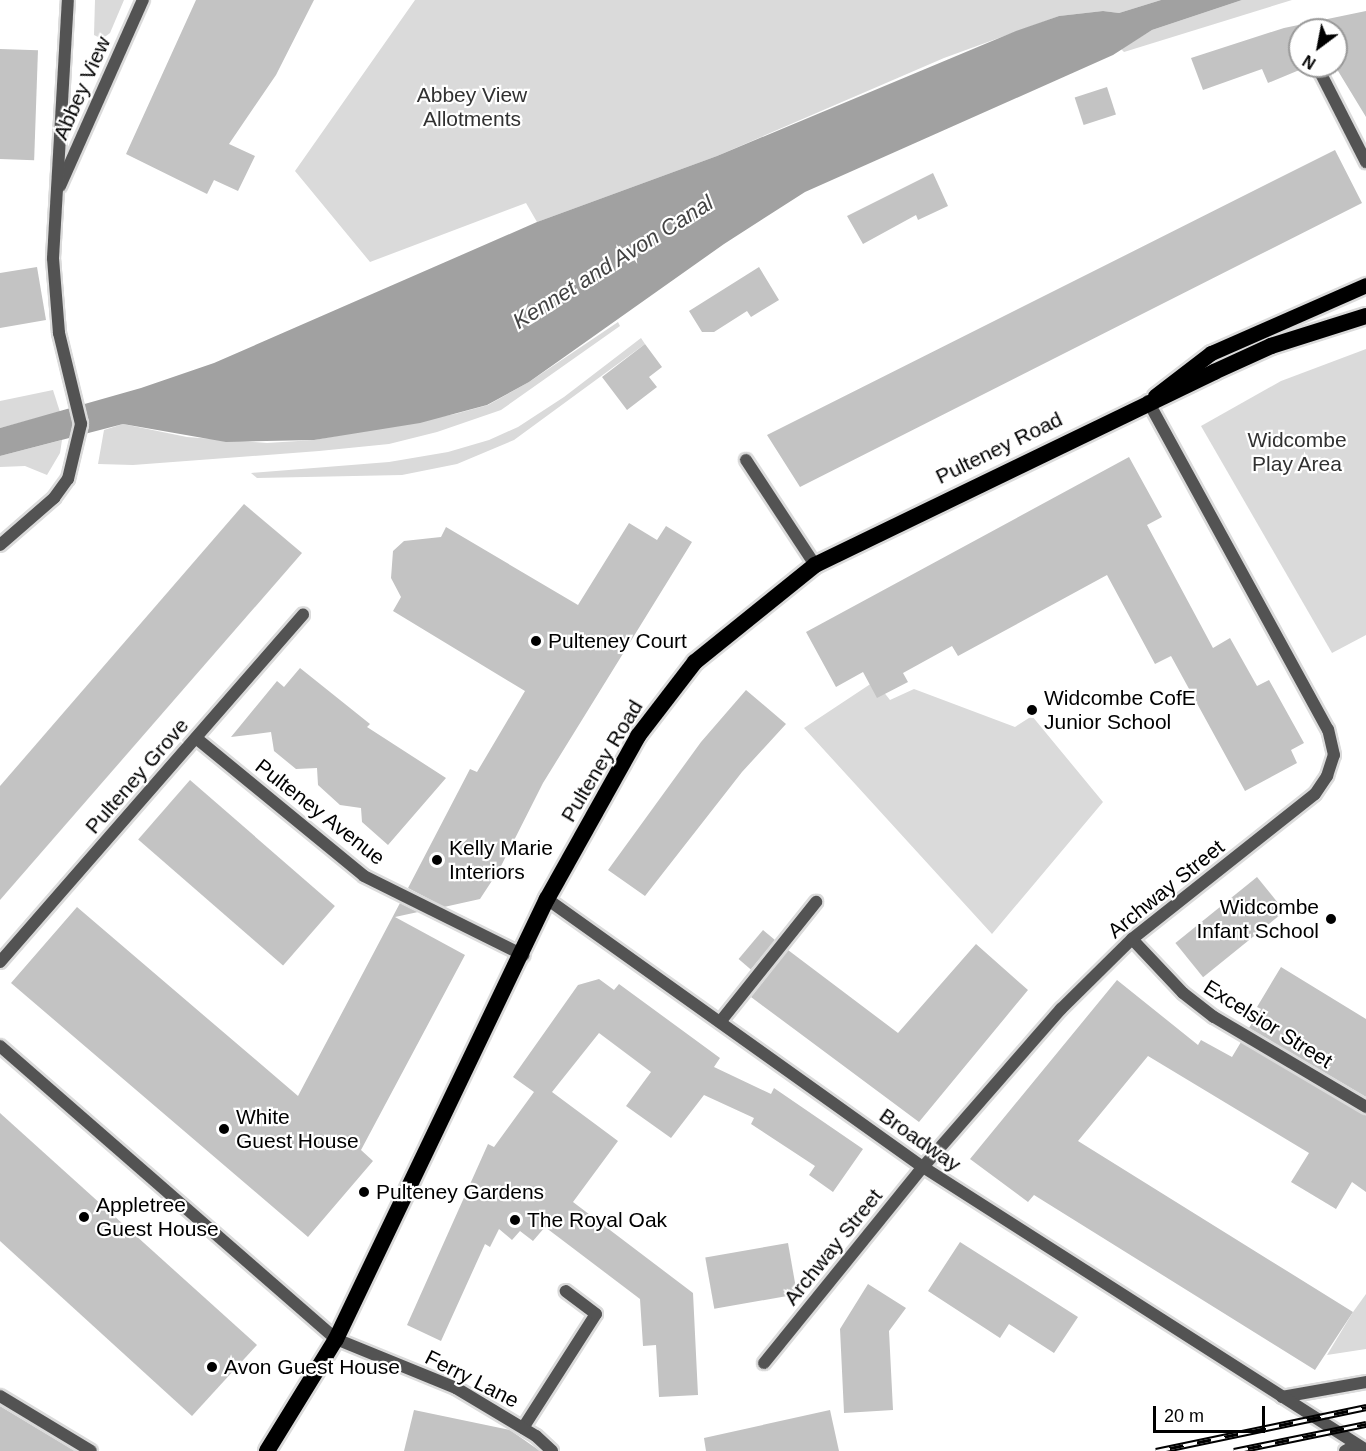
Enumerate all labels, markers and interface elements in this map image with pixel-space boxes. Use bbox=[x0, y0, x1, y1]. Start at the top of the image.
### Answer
north arrow bbox=[1288, 18, 1348, 78]
street label: Abbey View bbox=[48, 32, 116, 144]
text: N bbox=[1300, 52, 1319, 72]
park label: Abbey View Allotments bbox=[417, 82, 527, 132]
water label: Kennet and Avon Canal bbox=[508, 189, 718, 335]
street label: Pulteney Road bbox=[932, 406, 1066, 490]
park label: Widcombe Play Area bbox=[1247, 427, 1347, 477]
place label: Pulteney Court bbox=[548, 628, 687, 654]
marker: Pulteney Court bbox=[529, 634, 543, 648]
place label: Widcombe CofE Junior School bbox=[1044, 685, 1196, 735]
street label: Pulteney Road bbox=[556, 695, 648, 827]
marker: Widcombe CofE Junior School bbox=[1025, 703, 1039, 717]
street label: Pulteney Grove bbox=[80, 713, 194, 839]
street label: Pulteney Avenue bbox=[250, 753, 390, 871]
street label: Archway Street bbox=[1103, 834, 1229, 944]
place label: Kelly Marie Interiors bbox=[449, 835, 553, 885]
marker: Kelly Marie Interiors bbox=[430, 853, 444, 867]
place label: Widcombe Infant School bbox=[1196, 894, 1319, 944]
marker: Widcombe Infant School bbox=[1324, 912, 1338, 926]
street label: Excelsior Street bbox=[1199, 974, 1337, 1074]
street label: Broadway bbox=[875, 1103, 965, 1177]
place label: White Guest House bbox=[236, 1104, 359, 1154]
marker: White Guest House bbox=[217, 1122, 231, 1136]
place label: Pulteney Gardens bbox=[376, 1179, 544, 1205]
street label: Archway Street bbox=[778, 1184, 888, 1310]
marker: Pulteney Gardens bbox=[357, 1185, 371, 1199]
place label: Appletree Guest House bbox=[96, 1192, 219, 1242]
place label: The Royal Oak bbox=[527, 1207, 667, 1233]
marker: Appletree Guest House bbox=[77, 1210, 91, 1224]
marker: The Royal Oak bbox=[508, 1213, 522, 1227]
street label: Ferry Lane bbox=[421, 1345, 523, 1413]
place label: Avon Guest House bbox=[224, 1354, 400, 1380]
marker: Avon Guest House bbox=[205, 1360, 219, 1374]
scale bar bbox=[1156, 1394, 1268, 1432]
text: 20 m bbox=[1164, 1406, 1204, 1426]

